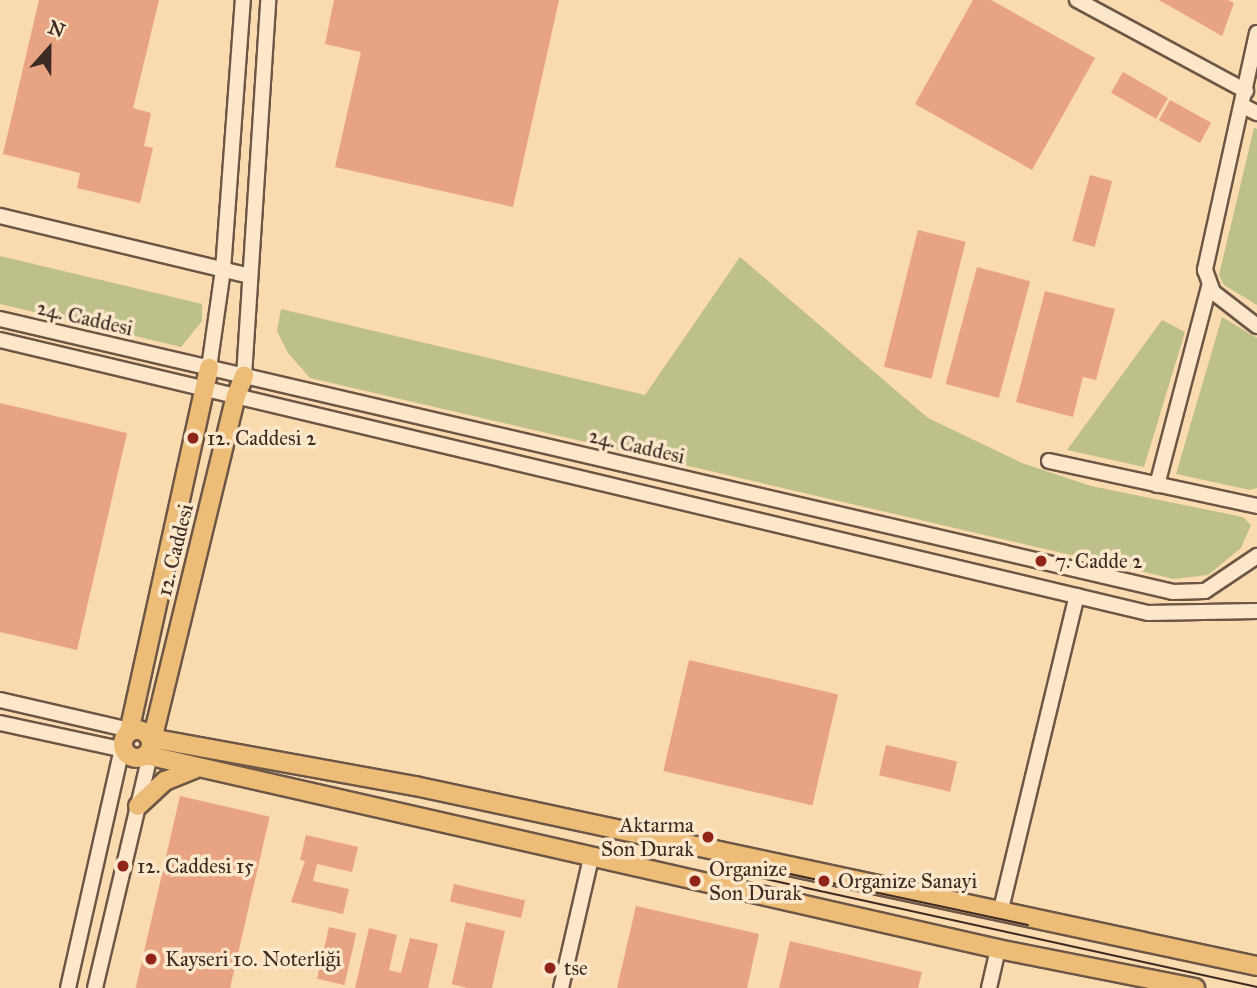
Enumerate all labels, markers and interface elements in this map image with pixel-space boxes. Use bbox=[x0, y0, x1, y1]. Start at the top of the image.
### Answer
north arrow bbox=[14, 14, 84, 84]
text: N bbox=[45, 15, 68, 43]
street label: 24. Caddesi bbox=[34, 295, 136, 341]
street label: 24. Caddesi bbox=[586, 423, 688, 469]
place label: 12. Caddesi 2 bbox=[207, 425, 316, 451]
marker: 12. Caddesi 2 bbox=[185, 430, 201, 446]
street label: 12. Caddesi bbox=[151, 501, 199, 599]
place label: 7. Cadde 2 bbox=[1055, 548, 1143, 574]
marker: 7. Cadde 2 bbox=[1033, 553, 1049, 569]
place label: Aktarma Son Durak bbox=[601, 812, 694, 862]
marker: Aktarma Son Durak bbox=[700, 829, 716, 845]
place label: 12. Caddesi 15 bbox=[137, 853, 254, 879]
place label: Organize Son Durak bbox=[709, 856, 802, 906]
marker: 12. Caddesi 15 bbox=[115, 858, 131, 874]
place label: Organize Sanayi bbox=[838, 868, 977, 894]
marker: Organize Son Durak bbox=[687, 873, 703, 889]
marker: Organize Sanayi bbox=[816, 873, 832, 889]
place label: Kayseri 10. Noterliği bbox=[165, 946, 341, 972]
marker: Kayseri 10. Noterliği bbox=[143, 951, 159, 967]
place label: tse bbox=[564, 955, 588, 981]
marker: tse bbox=[542, 960, 558, 976]

